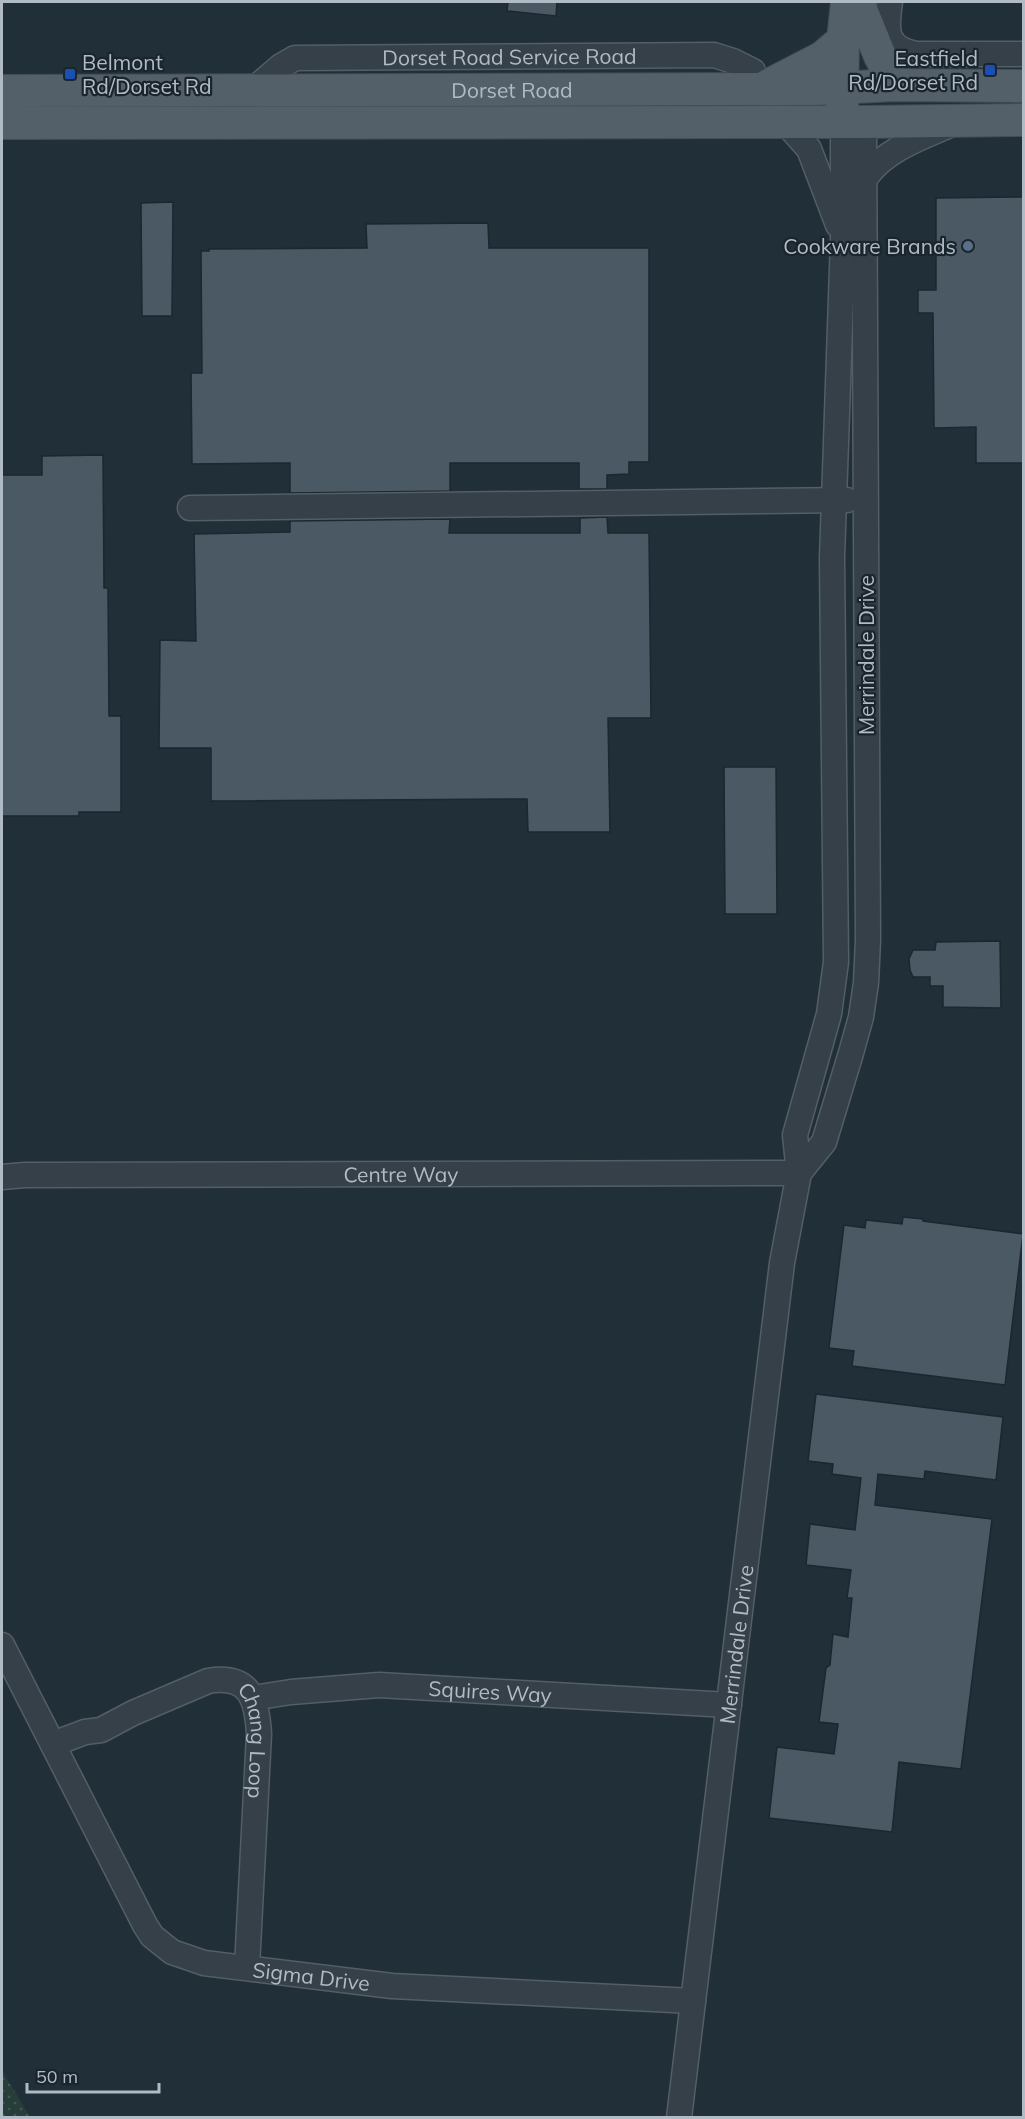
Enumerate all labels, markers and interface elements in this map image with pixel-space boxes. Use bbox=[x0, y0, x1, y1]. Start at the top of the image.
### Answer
street label: Dorset Road Service Road bbox=[382, 43, 637, 70]
place label: Eastfield Rd/Dorset Rd bbox=[848, 45, 978, 95]
place label: Belmont Rd/Dorset Rd bbox=[82, 49, 212, 99]
marker: Eastfield Rd/Dorset Rd bbox=[983, 63, 997, 77]
marker: Belmont Rd/Dorset Rd bbox=[63, 67, 77, 81]
street label: Dorset Road bbox=[451, 77, 573, 103]
place label: Cookware Brands bbox=[783, 233, 956, 259]
marker: Cookware Brands bbox=[961, 239, 975, 253]
street label: Merrindale Drive bbox=[853, 575, 879, 735]
street label: Centre Way bbox=[343, 1161, 458, 1187]
street label: Merrindale Drive bbox=[714, 1563, 759, 1725]
street label: Squires Way bbox=[428, 1675, 552, 1708]
street label: Chang Loop bbox=[233, 1676, 272, 1799]
street label: Sigma Drive bbox=[251, 1956, 371, 1996]
scale bar bbox=[27, 2056, 159, 2094]
text: 50 m bbox=[36, 2065, 78, 2088]

